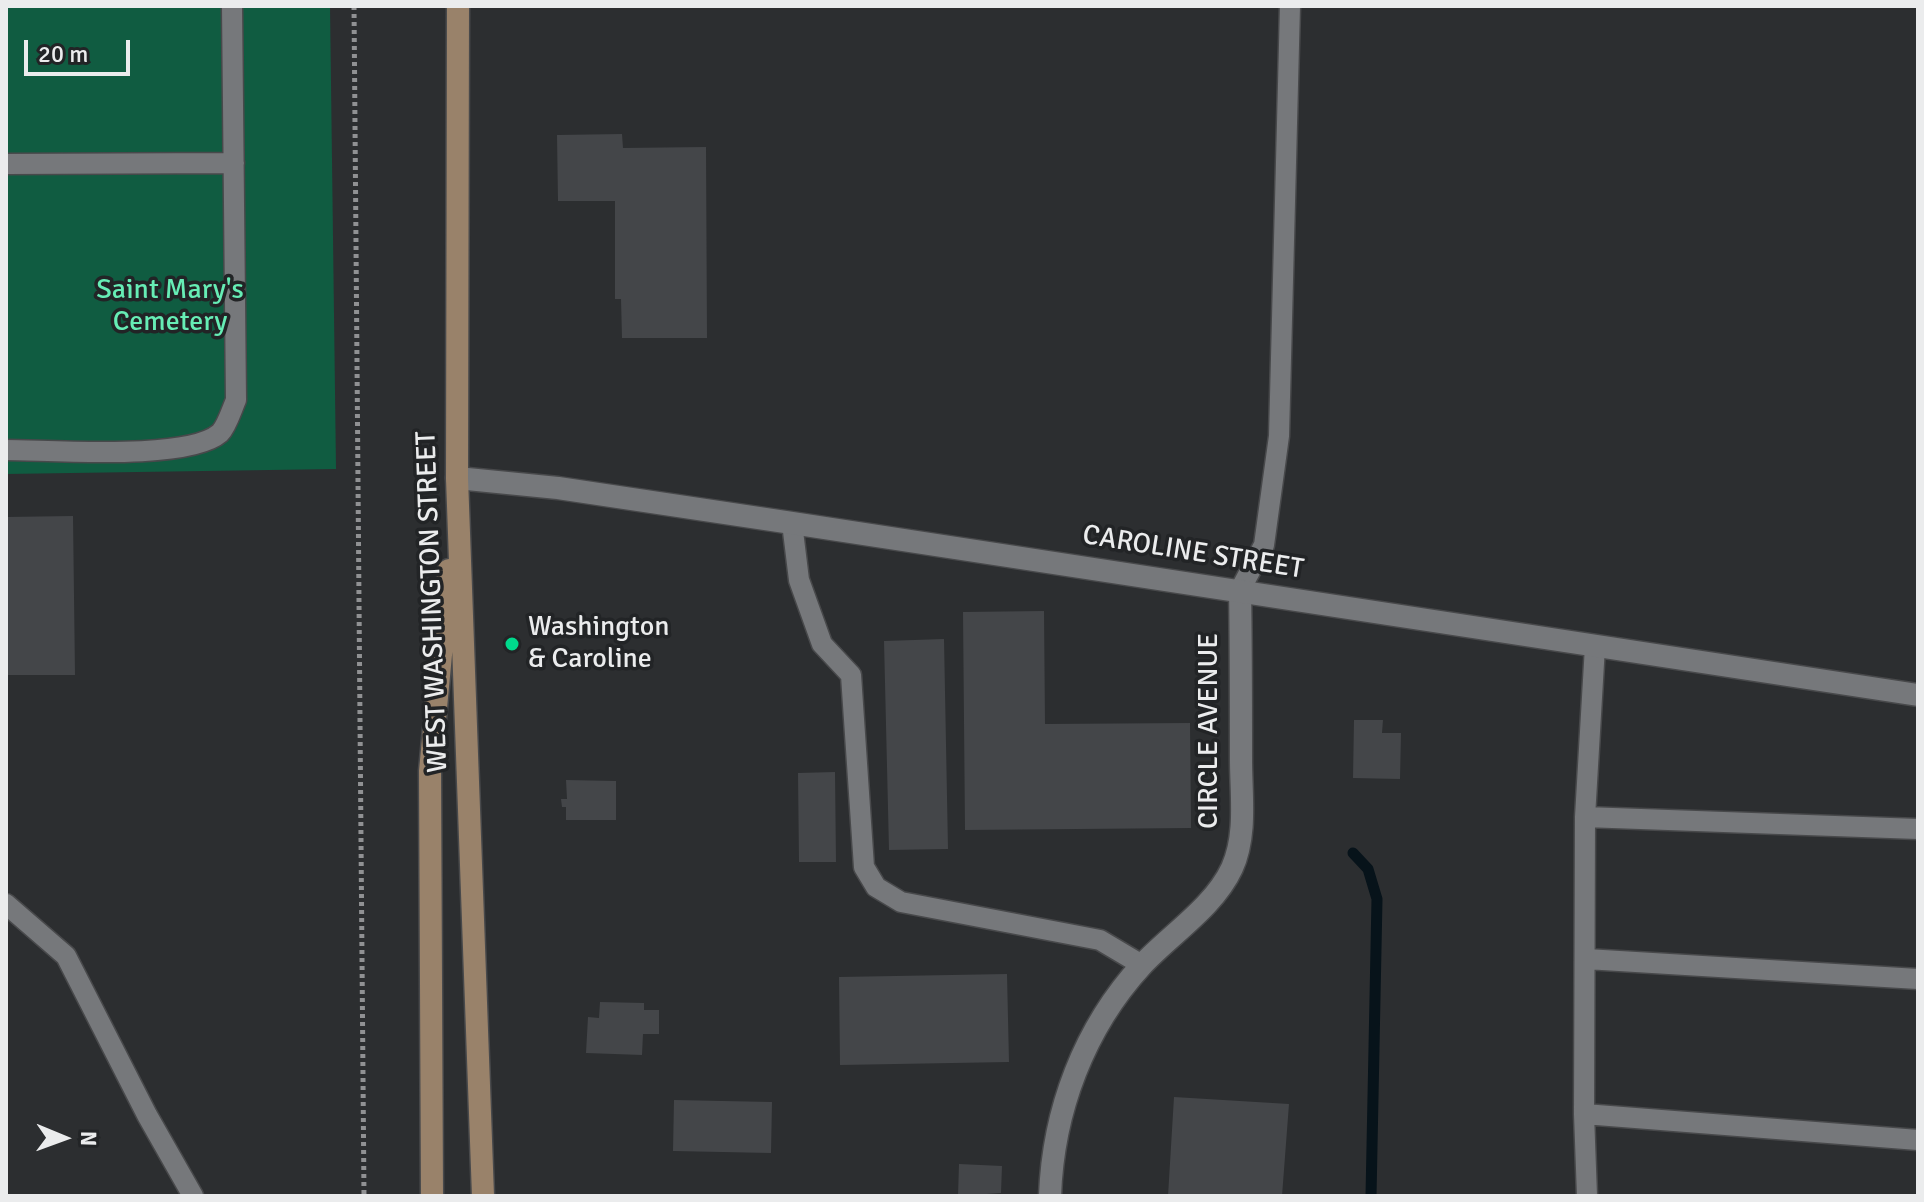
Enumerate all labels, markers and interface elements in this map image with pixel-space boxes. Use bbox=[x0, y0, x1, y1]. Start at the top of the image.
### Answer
scale bar bbox=[28, 24, 134, 74]
text: 20 m bbox=[38, 39, 88, 69]
park label: Saint Mary's Cemetery bbox=[96, 274, 244, 340]
street label: WEST WASHINGTON STREET bbox=[410, 431, 456, 773]
street label: CAROLINE STREET bbox=[1080, 519, 1306, 587]
place label: Washington & Caroline bbox=[528, 611, 669, 677]
street label: CIRCLE AVENUE bbox=[1193, 633, 1227, 829]
marker: Washington & Caroline bbox=[503, 635, 521, 653]
north arrow bbox=[24, 1098, 104, 1178]
text: N bbox=[75, 1131, 102, 1146]

